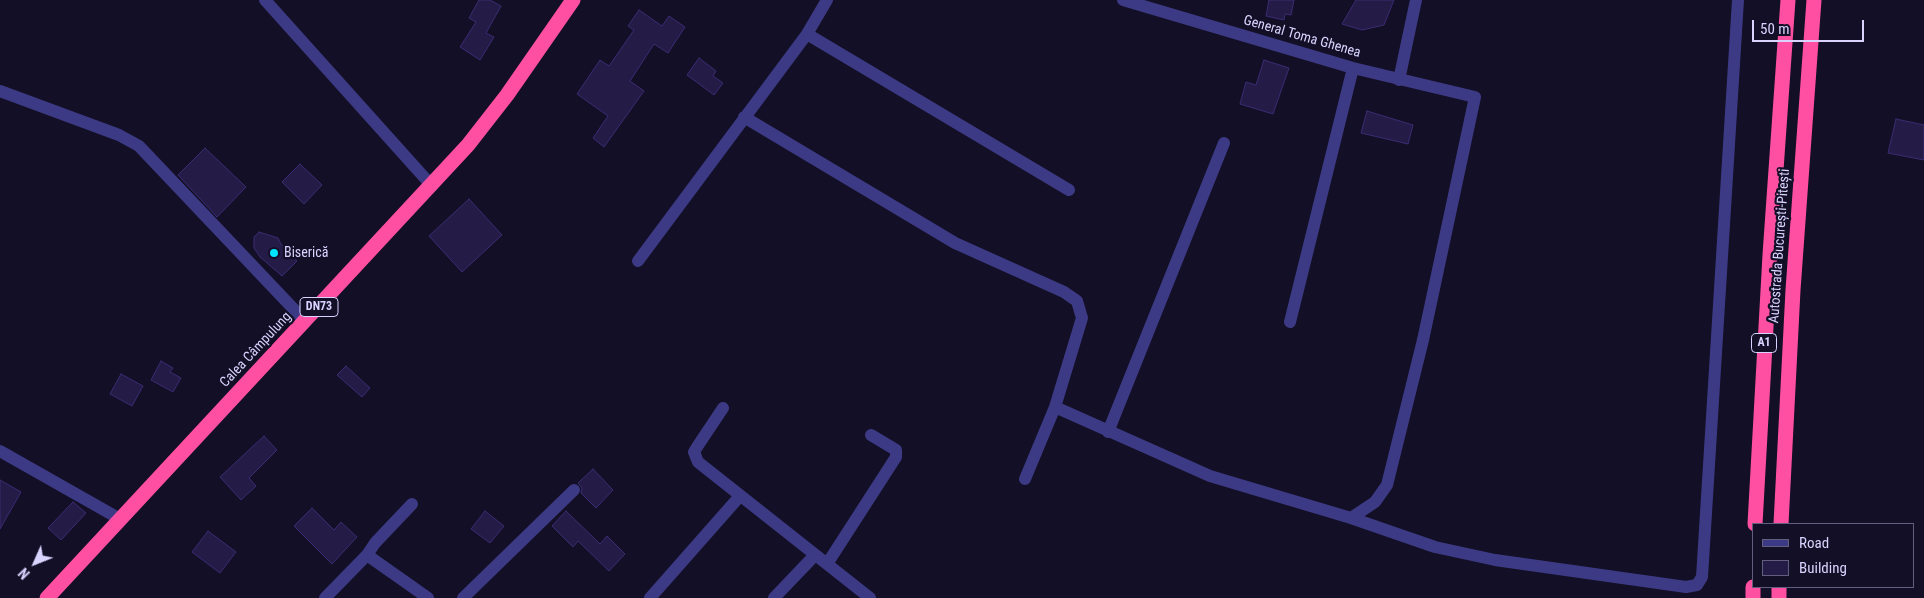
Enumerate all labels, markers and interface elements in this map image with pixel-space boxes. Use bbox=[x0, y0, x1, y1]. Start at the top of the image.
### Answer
scale bar bbox=[1754, 10, 1866, 42]
street label: General Toma Ghenea bbox=[1242, 12, 1362, 62]
text: 50 m bbox=[1760, 20, 1790, 38]
street label: Autostrada București-Pitești bbox=[1766, 168, 1794, 324]
place label: Biserică bbox=[284, 245, 328, 261]
marker: Biserică bbox=[268, 247, 280, 259]
road number: DN73 bbox=[300, 298, 338, 316]
street label: Calea Câmpulung bbox=[217, 309, 295, 391]
road number: A1 bbox=[1752, 333, 1776, 352]
legend bbox=[1752, 523, 1914, 588]
text: Road bbox=[1799, 534, 1829, 552]
north arrow bbox=[10, 538, 60, 588]
text: Building bbox=[1799, 559, 1847, 577]
text: N bbox=[15, 565, 33, 582]

